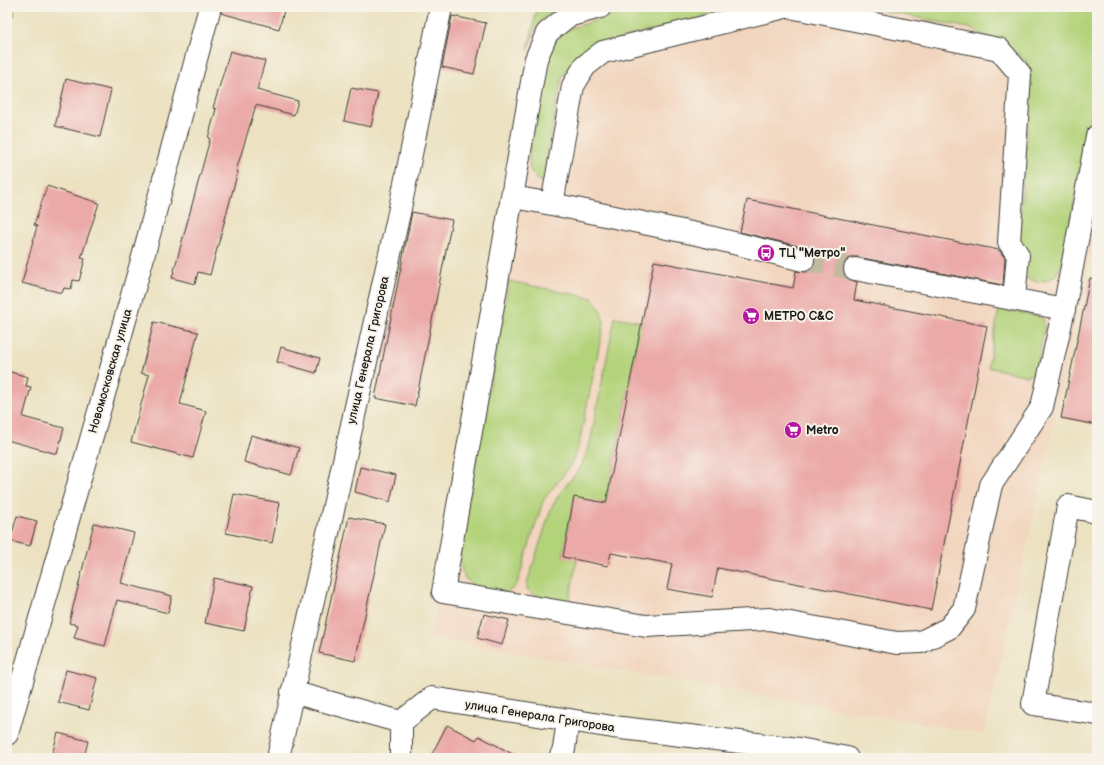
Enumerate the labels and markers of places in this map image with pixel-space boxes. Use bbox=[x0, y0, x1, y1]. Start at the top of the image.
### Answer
bus stop icon: ТЦ "Метро" bbox=[756, 243, 776, 263]
place label: ТЦ "Метро" bbox=[779, 246, 845, 261]
supermarket icon: МЕТРО С&С bbox=[741, 306, 761, 326]
place label: МЕТРО С&С bbox=[764, 309, 834, 324]
supermarket icon: Metro bbox=[783, 420, 803, 440]
place label: Metro bbox=[806, 423, 839, 438]

